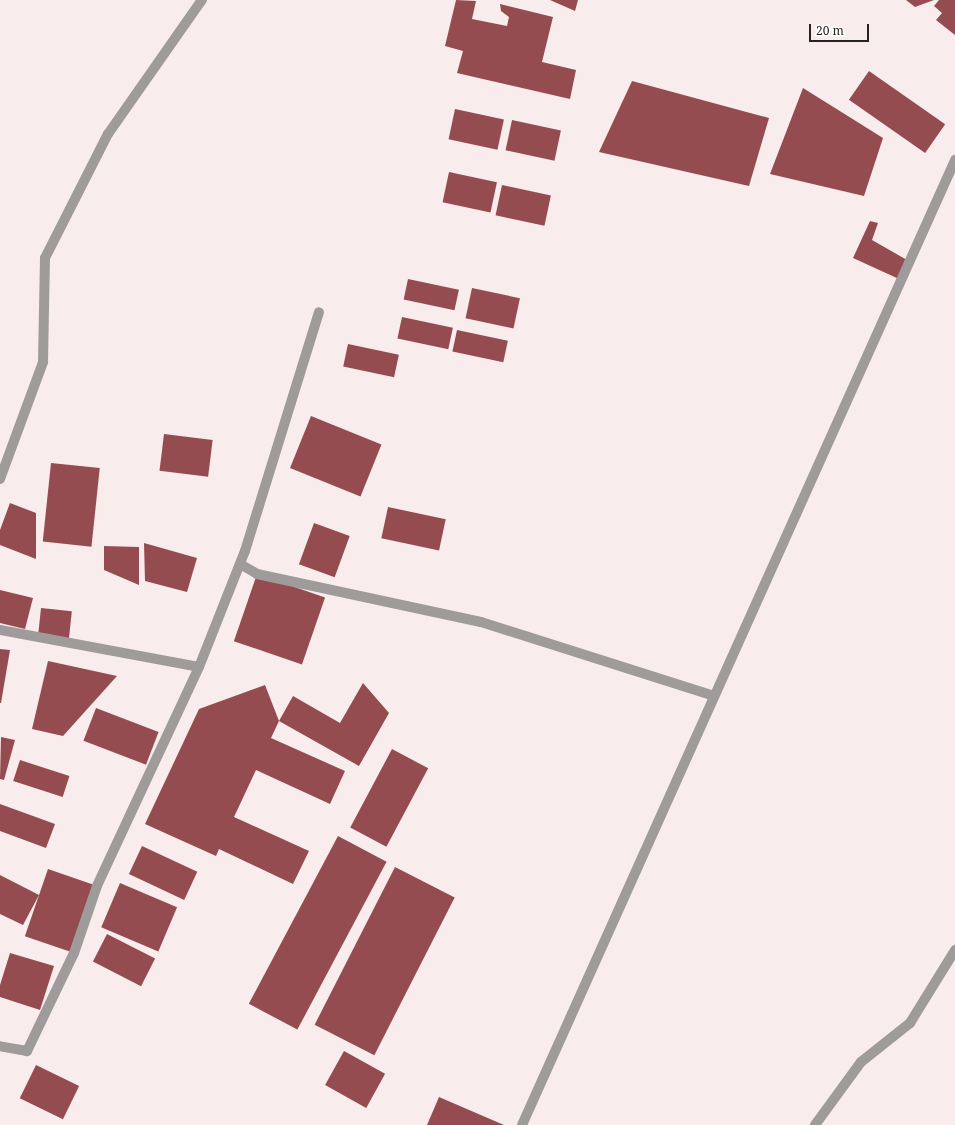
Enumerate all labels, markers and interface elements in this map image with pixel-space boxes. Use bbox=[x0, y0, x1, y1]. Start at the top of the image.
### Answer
scale bar bbox=[811, 16, 871, 42]
text: 20 m bbox=[816, 22, 844, 39]

